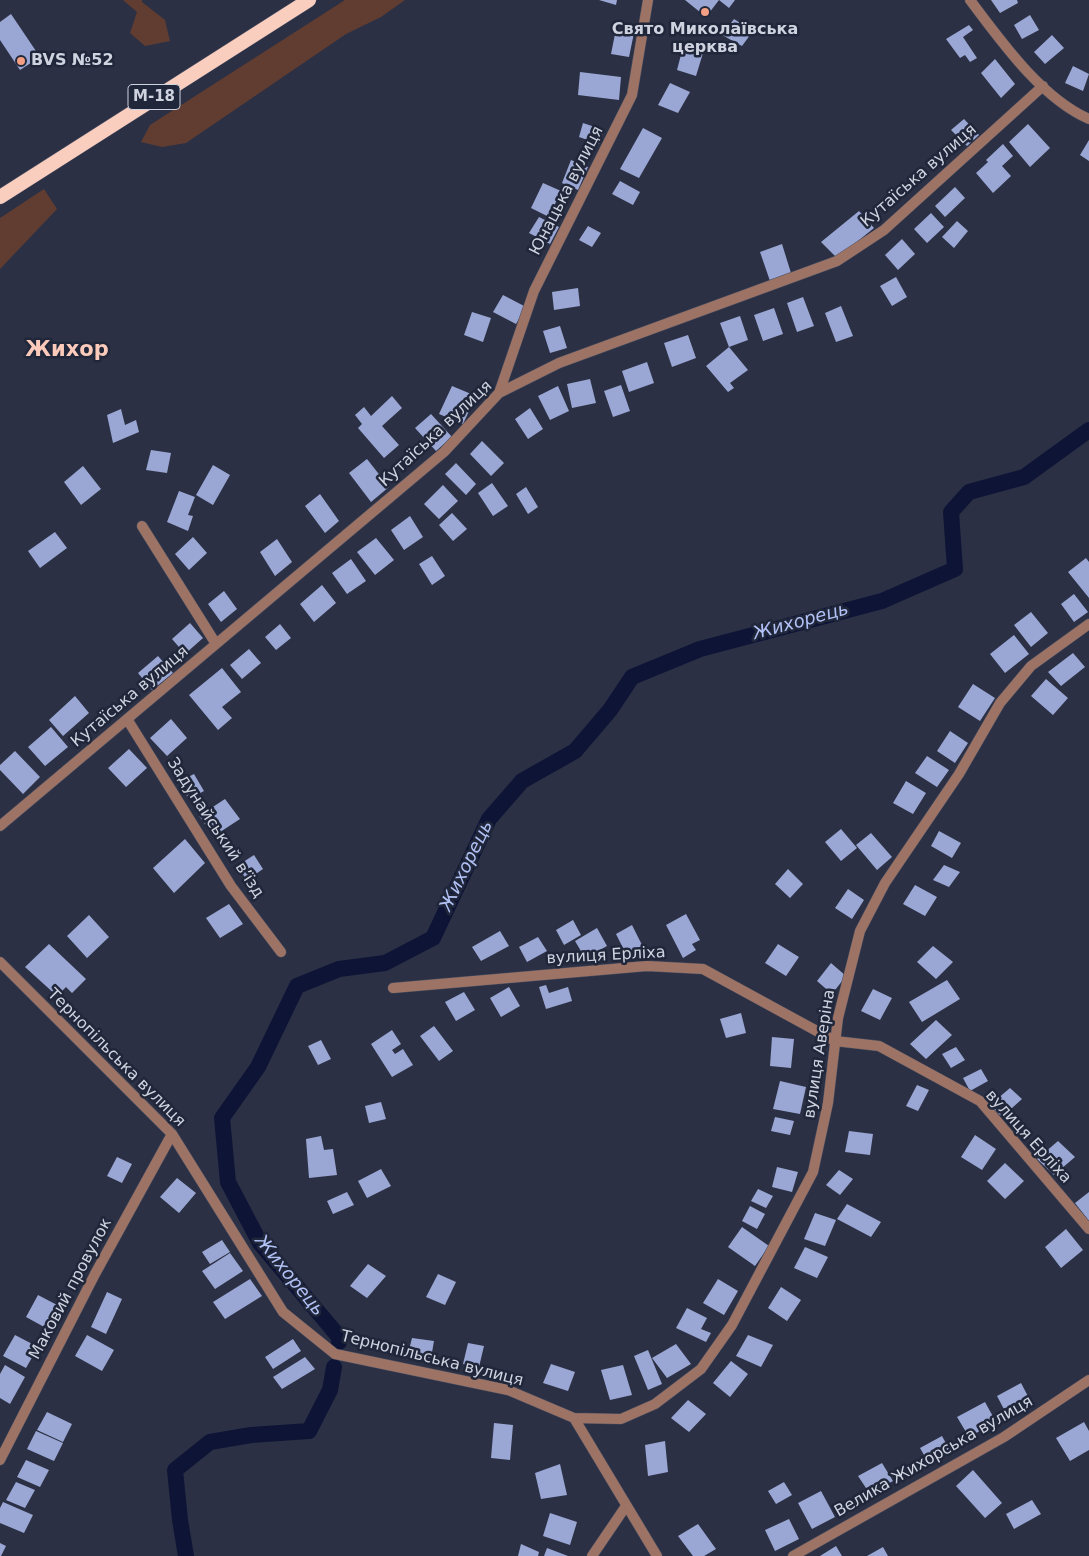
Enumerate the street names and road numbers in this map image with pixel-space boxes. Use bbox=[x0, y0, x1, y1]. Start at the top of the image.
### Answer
road number: М-18 bbox=[128, 84, 180, 110]
street label: Кутаїська вулиця bbox=[857, 120, 981, 232]
street label: Юнацька вулиця bbox=[526, 123, 608, 259]
street label: Кутаїська вулиця bbox=[376, 377, 496, 491]
street label: Кутаїська вулиця bbox=[67, 642, 193, 752]
street label: Задунайський в’їзд bbox=[162, 754, 268, 902]
street label: вулиця Ерліха bbox=[546, 943, 666, 969]
street label: Тернопільська вулиця bbox=[43, 985, 189, 1131]
street label: вулиця Аверіна bbox=[800, 988, 840, 1120]
street label: вулиця Ерліха bbox=[981, 1086, 1075, 1188]
street label: Маковий провулок bbox=[26, 1215, 116, 1363]
street label: Тернопільська вулиця bbox=[339, 1327, 525, 1391]
street label: Велика Жихорська вулиця bbox=[831, 1392, 1037, 1522]

